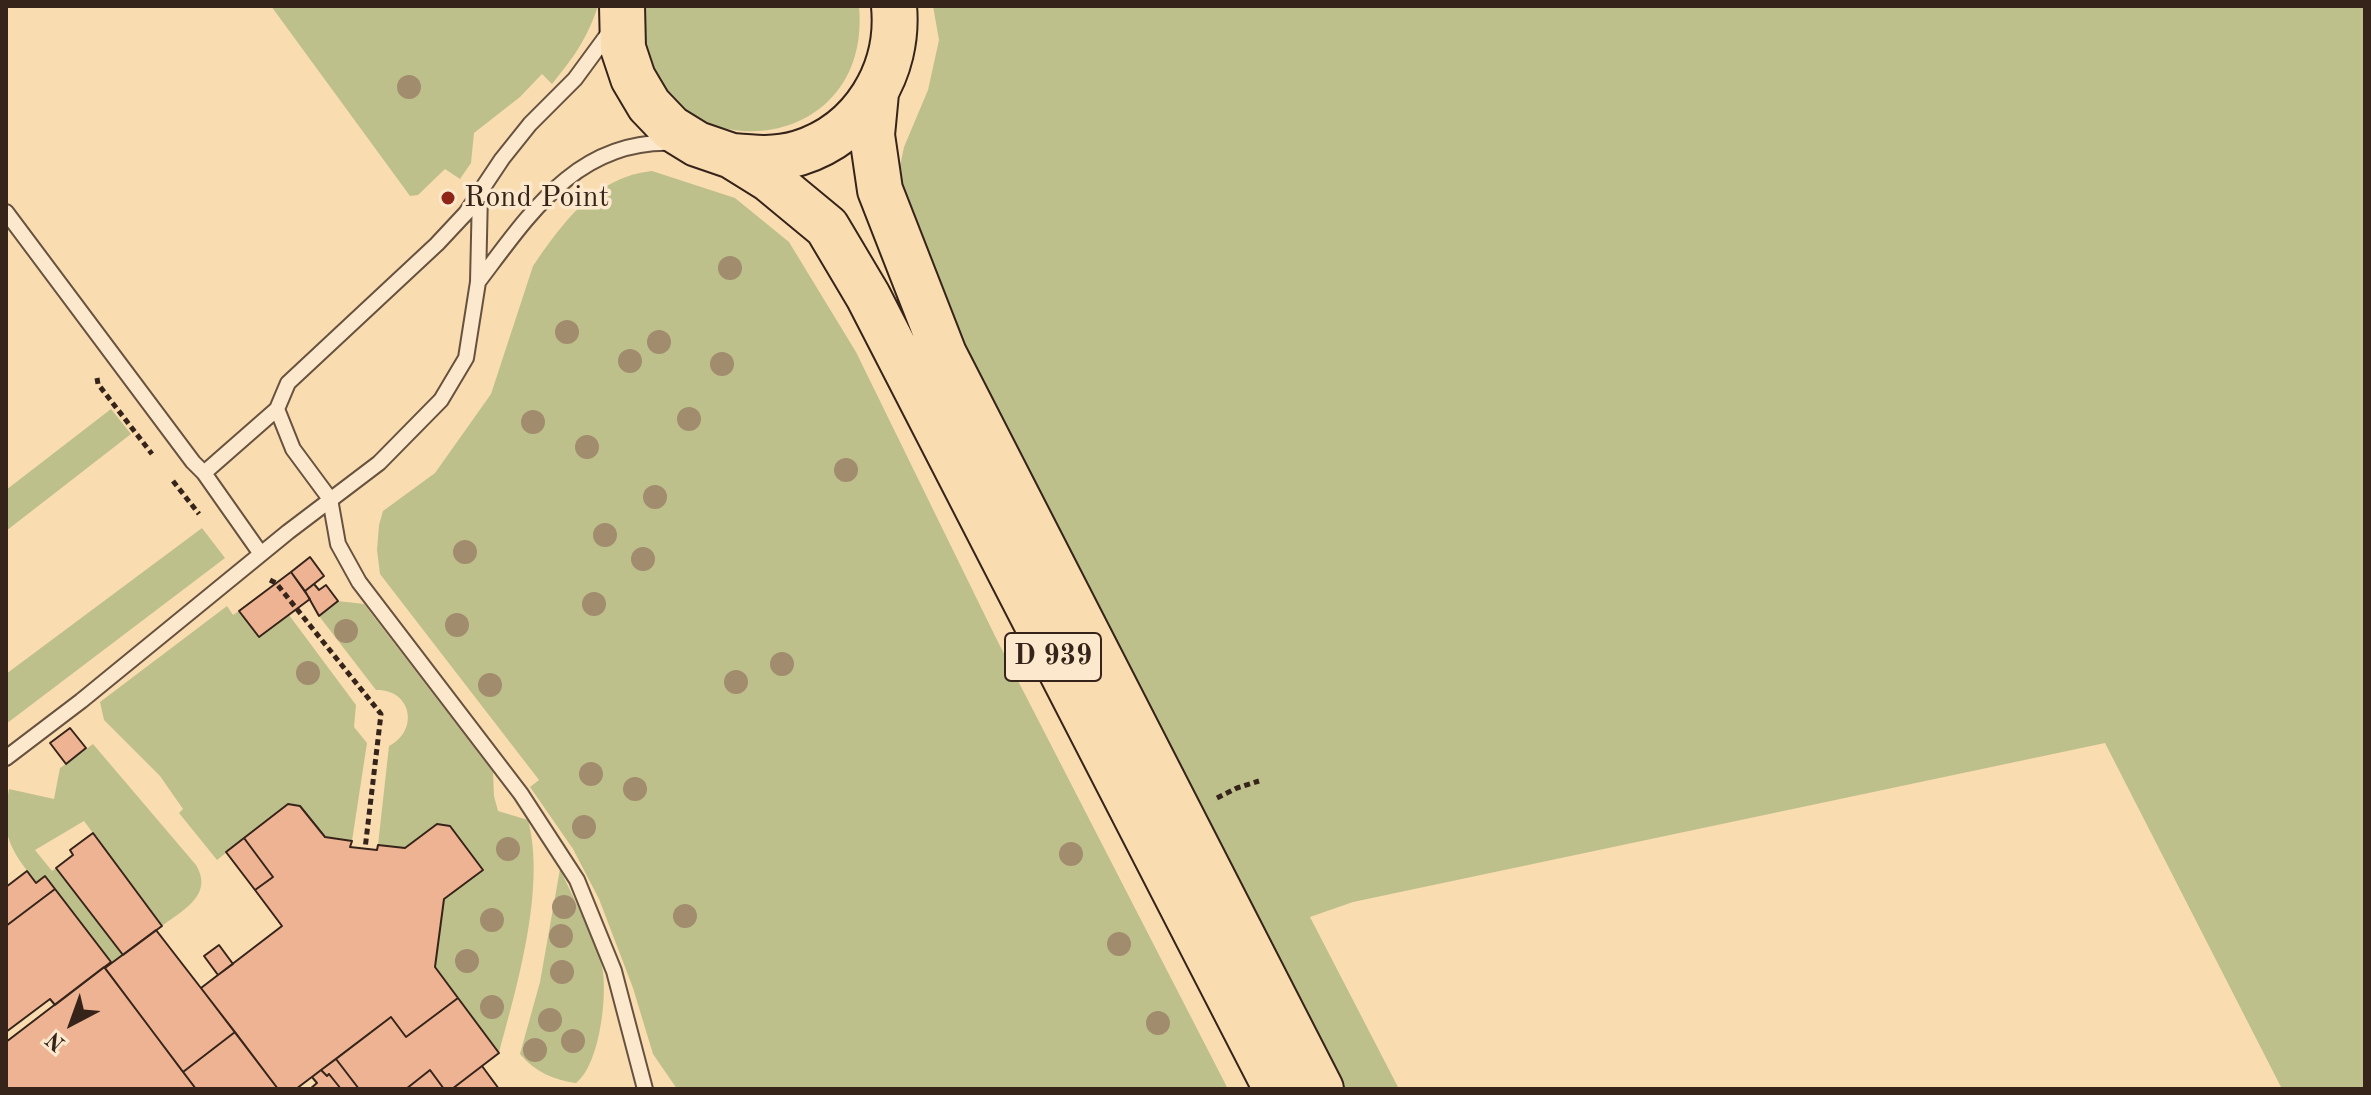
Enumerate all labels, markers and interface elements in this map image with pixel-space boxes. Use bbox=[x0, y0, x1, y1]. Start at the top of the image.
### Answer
place label: Rond Point bbox=[464, 180, 609, 216]
marker: Rond Point bbox=[439, 189, 457, 207]
road number: D 939 bbox=[1005, 633, 1101, 681]
north arrow bbox=[32, 983, 112, 1063]
text: N bbox=[43, 1027, 70, 1055]

